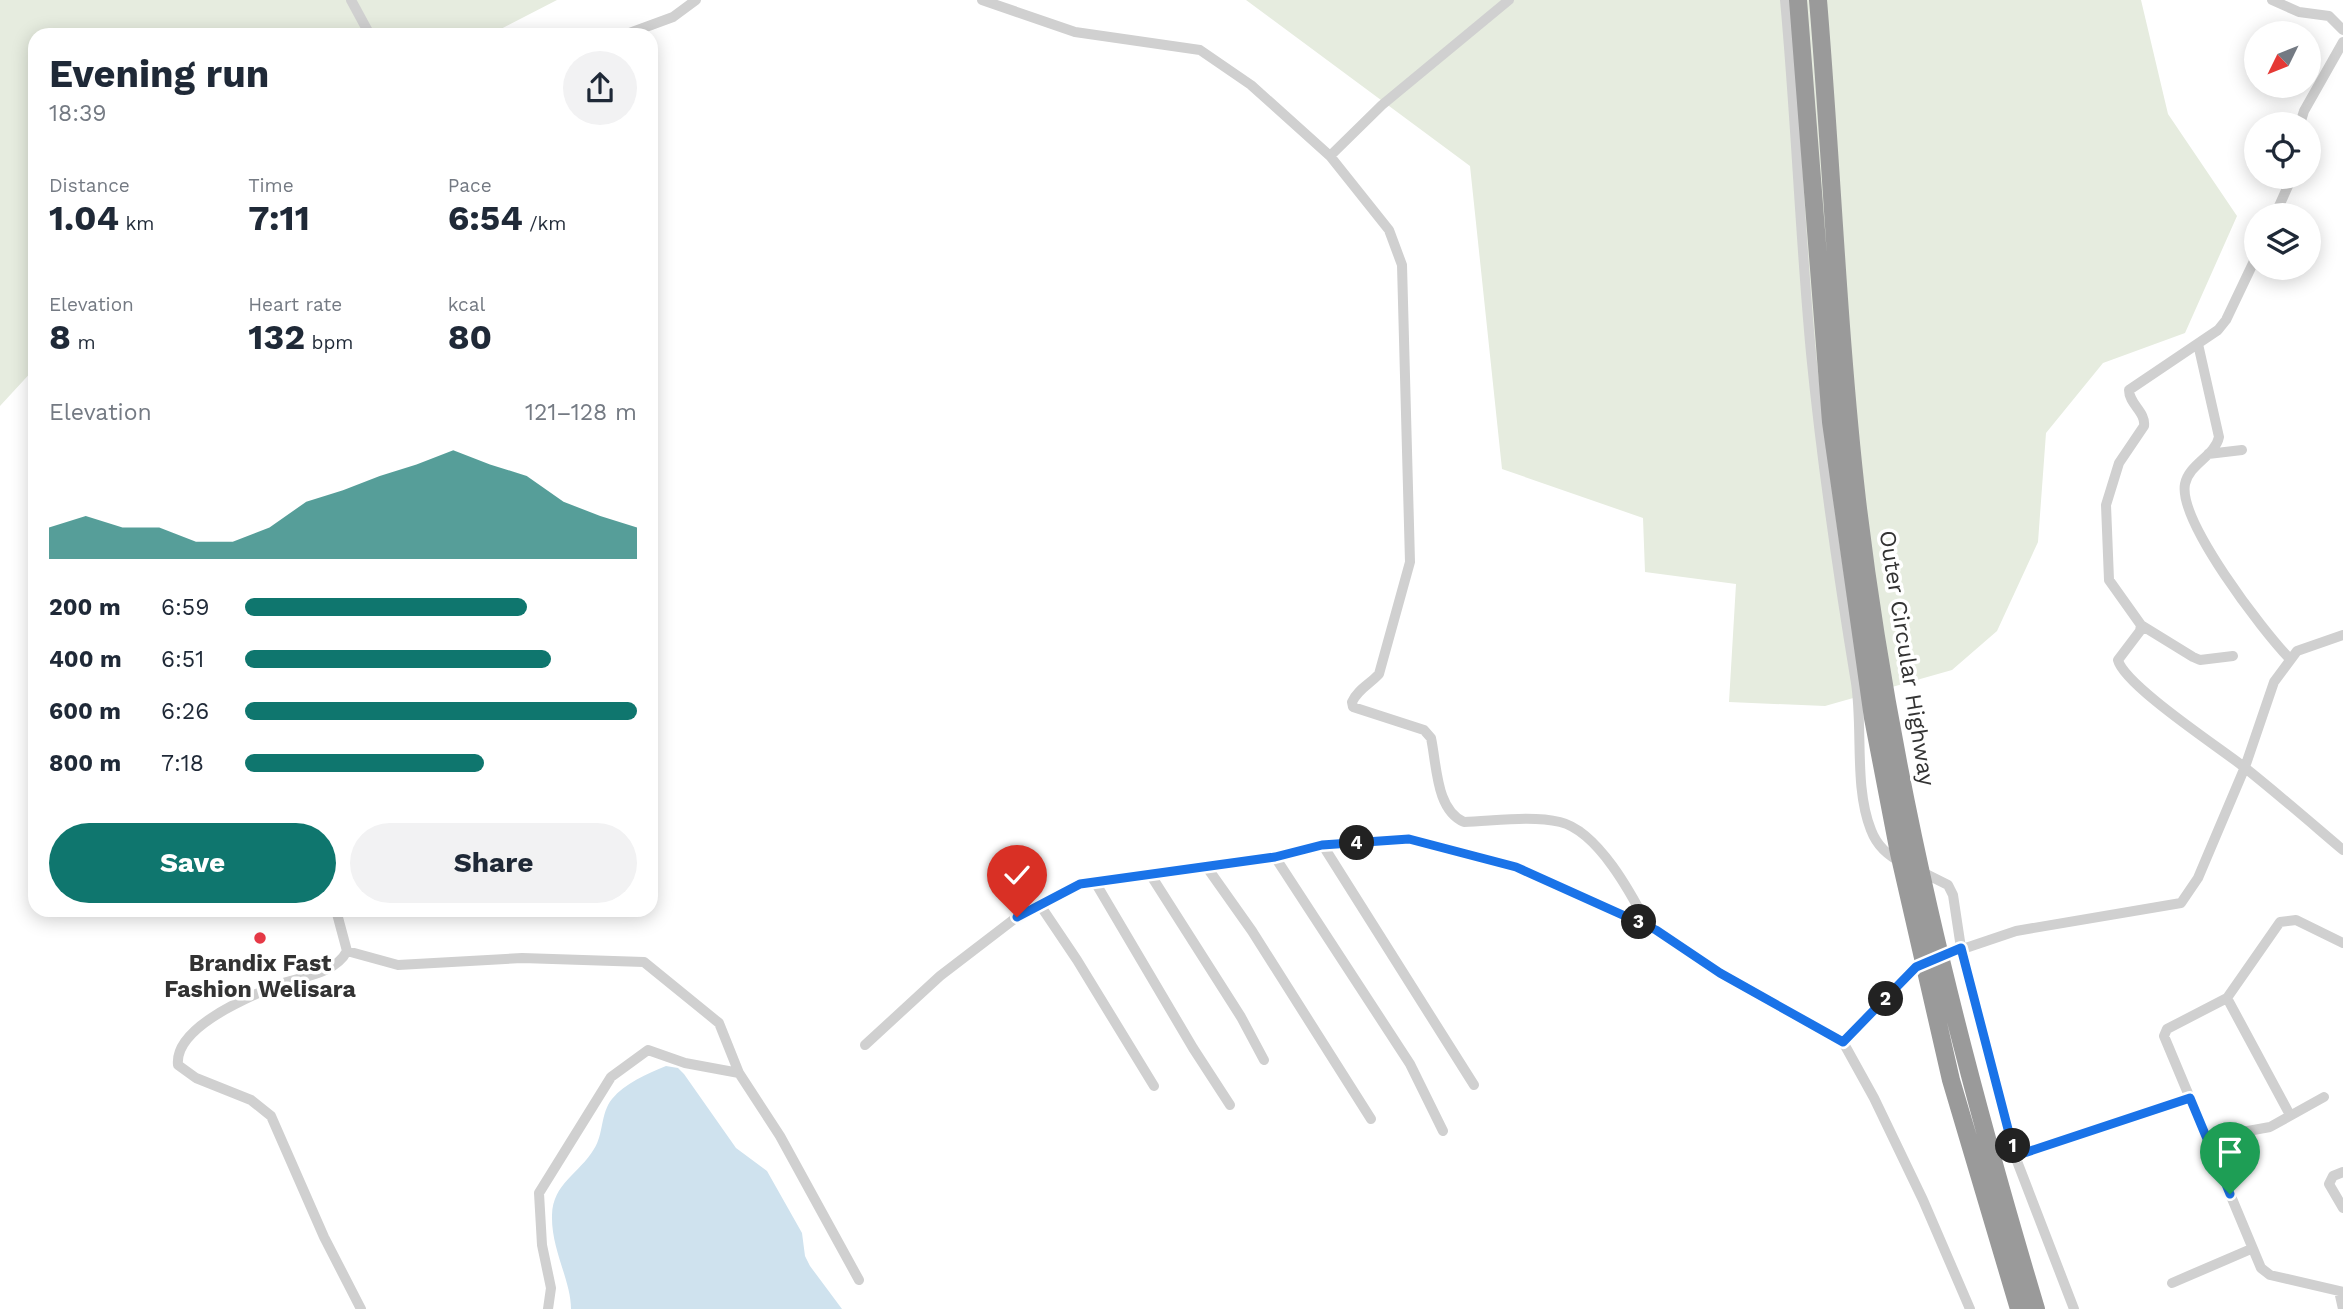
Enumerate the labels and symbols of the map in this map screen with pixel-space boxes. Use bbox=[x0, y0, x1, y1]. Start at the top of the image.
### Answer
north arrow bbox=[2244, 21, 2320, 98]
street label: Outer Circular Highway bbox=[1873, 528, 1941, 788]
pin: 4 bbox=[1340, 826, 1374, 860]
pin bbox=[987, 845, 1047, 917]
pin: 3 bbox=[1622, 904, 1656, 940]
marker: Brandix Fast Fashion Welisara bbox=[252, 930, 268, 946]
place label: Brandix Fast Fashion Welisara bbox=[164, 950, 357, 1003]
pin: 2 bbox=[1868, 982, 1904, 1016]
pin bbox=[2200, 1122, 2260, 1194]
pin: 1 bbox=[1996, 1128, 2030, 1164]

